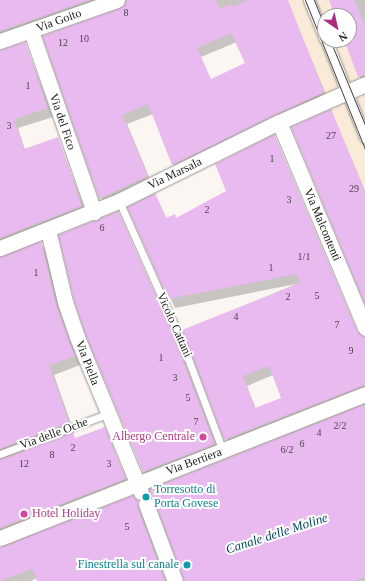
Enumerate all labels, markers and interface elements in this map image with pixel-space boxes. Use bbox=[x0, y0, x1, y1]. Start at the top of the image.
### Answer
street label: Via Goito bbox=[34, 6, 84, 36]
house number: 8 bbox=[124, 7, 128, 19]
north arrow bbox=[317, 8, 357, 48]
text: N bbox=[337, 30, 350, 44]
house number: 10 bbox=[79, 33, 89, 45]
house number: 12 bbox=[58, 37, 68, 49]
house number: 1 bbox=[26, 80, 30, 92]
street label: Via del Fico bbox=[46, 92, 78, 152]
house number: 3 bbox=[6, 120, 12, 132]
house number: 27 bbox=[326, 130, 336, 142]
house number: 1 bbox=[270, 153, 274, 165]
street label: Via Marsala bbox=[146, 155, 204, 193]
house number: 29 bbox=[349, 183, 359, 195]
street label: Via Malcontenti bbox=[300, 186, 344, 264]
house number: 3 bbox=[286, 194, 292, 206]
house number: 2 bbox=[204, 204, 210, 216]
house number: 6 bbox=[100, 222, 104, 234]
house number: 1/1 bbox=[298, 251, 310, 263]
house number: 1 bbox=[268, 262, 274, 274]
house number: 1 bbox=[34, 267, 38, 279]
street label: Vicolo Cattani bbox=[153, 290, 195, 360]
house number: 5 bbox=[314, 290, 320, 302]
house number: 2 bbox=[286, 291, 290, 303]
house number: 4 bbox=[234, 311, 238, 323]
house number: 7 bbox=[334, 319, 340, 331]
street label: Via Piella bbox=[72, 339, 102, 387]
house number: 9 bbox=[348, 345, 354, 357]
house number: 1 bbox=[158, 352, 164, 364]
house number: 3 bbox=[172, 372, 178, 384]
house number: 5 bbox=[186, 392, 190, 404]
street label: Via delle Oche bbox=[18, 415, 90, 453]
house number: 7 bbox=[194, 416, 198, 428]
house number: 2/2 bbox=[334, 420, 346, 432]
house number: 4 bbox=[316, 427, 322, 439]
place label: Albergo Centrale bbox=[112, 430, 195, 444]
marker: Albergo Centrale bbox=[198, 432, 208, 442]
house number: 6 bbox=[300, 438, 304, 450]
house number: 2 bbox=[70, 442, 76, 454]
house number: 6/2 bbox=[281, 444, 293, 456]
street label: Via Bertiera bbox=[164, 445, 224, 479]
house number: 8 bbox=[50, 449, 54, 461]
house number: 12 bbox=[19, 458, 29, 470]
house number: 3 bbox=[106, 458, 112, 470]
place label: Torresotto di Porta Govese bbox=[154, 483, 218, 511]
marker: Torresotto di Porta Govese bbox=[141, 492, 151, 502]
place label: Hotel Holiday bbox=[32, 507, 100, 521]
marker: Hotel Holiday bbox=[19, 509, 29, 519]
water label: Canale delle Moline bbox=[224, 510, 330, 558]
house number: 5 bbox=[124, 521, 130, 533]
place label: Finestrella sul canale bbox=[78, 558, 179, 572]
marker: Finestrella sul canale bbox=[182, 560, 192, 570]

